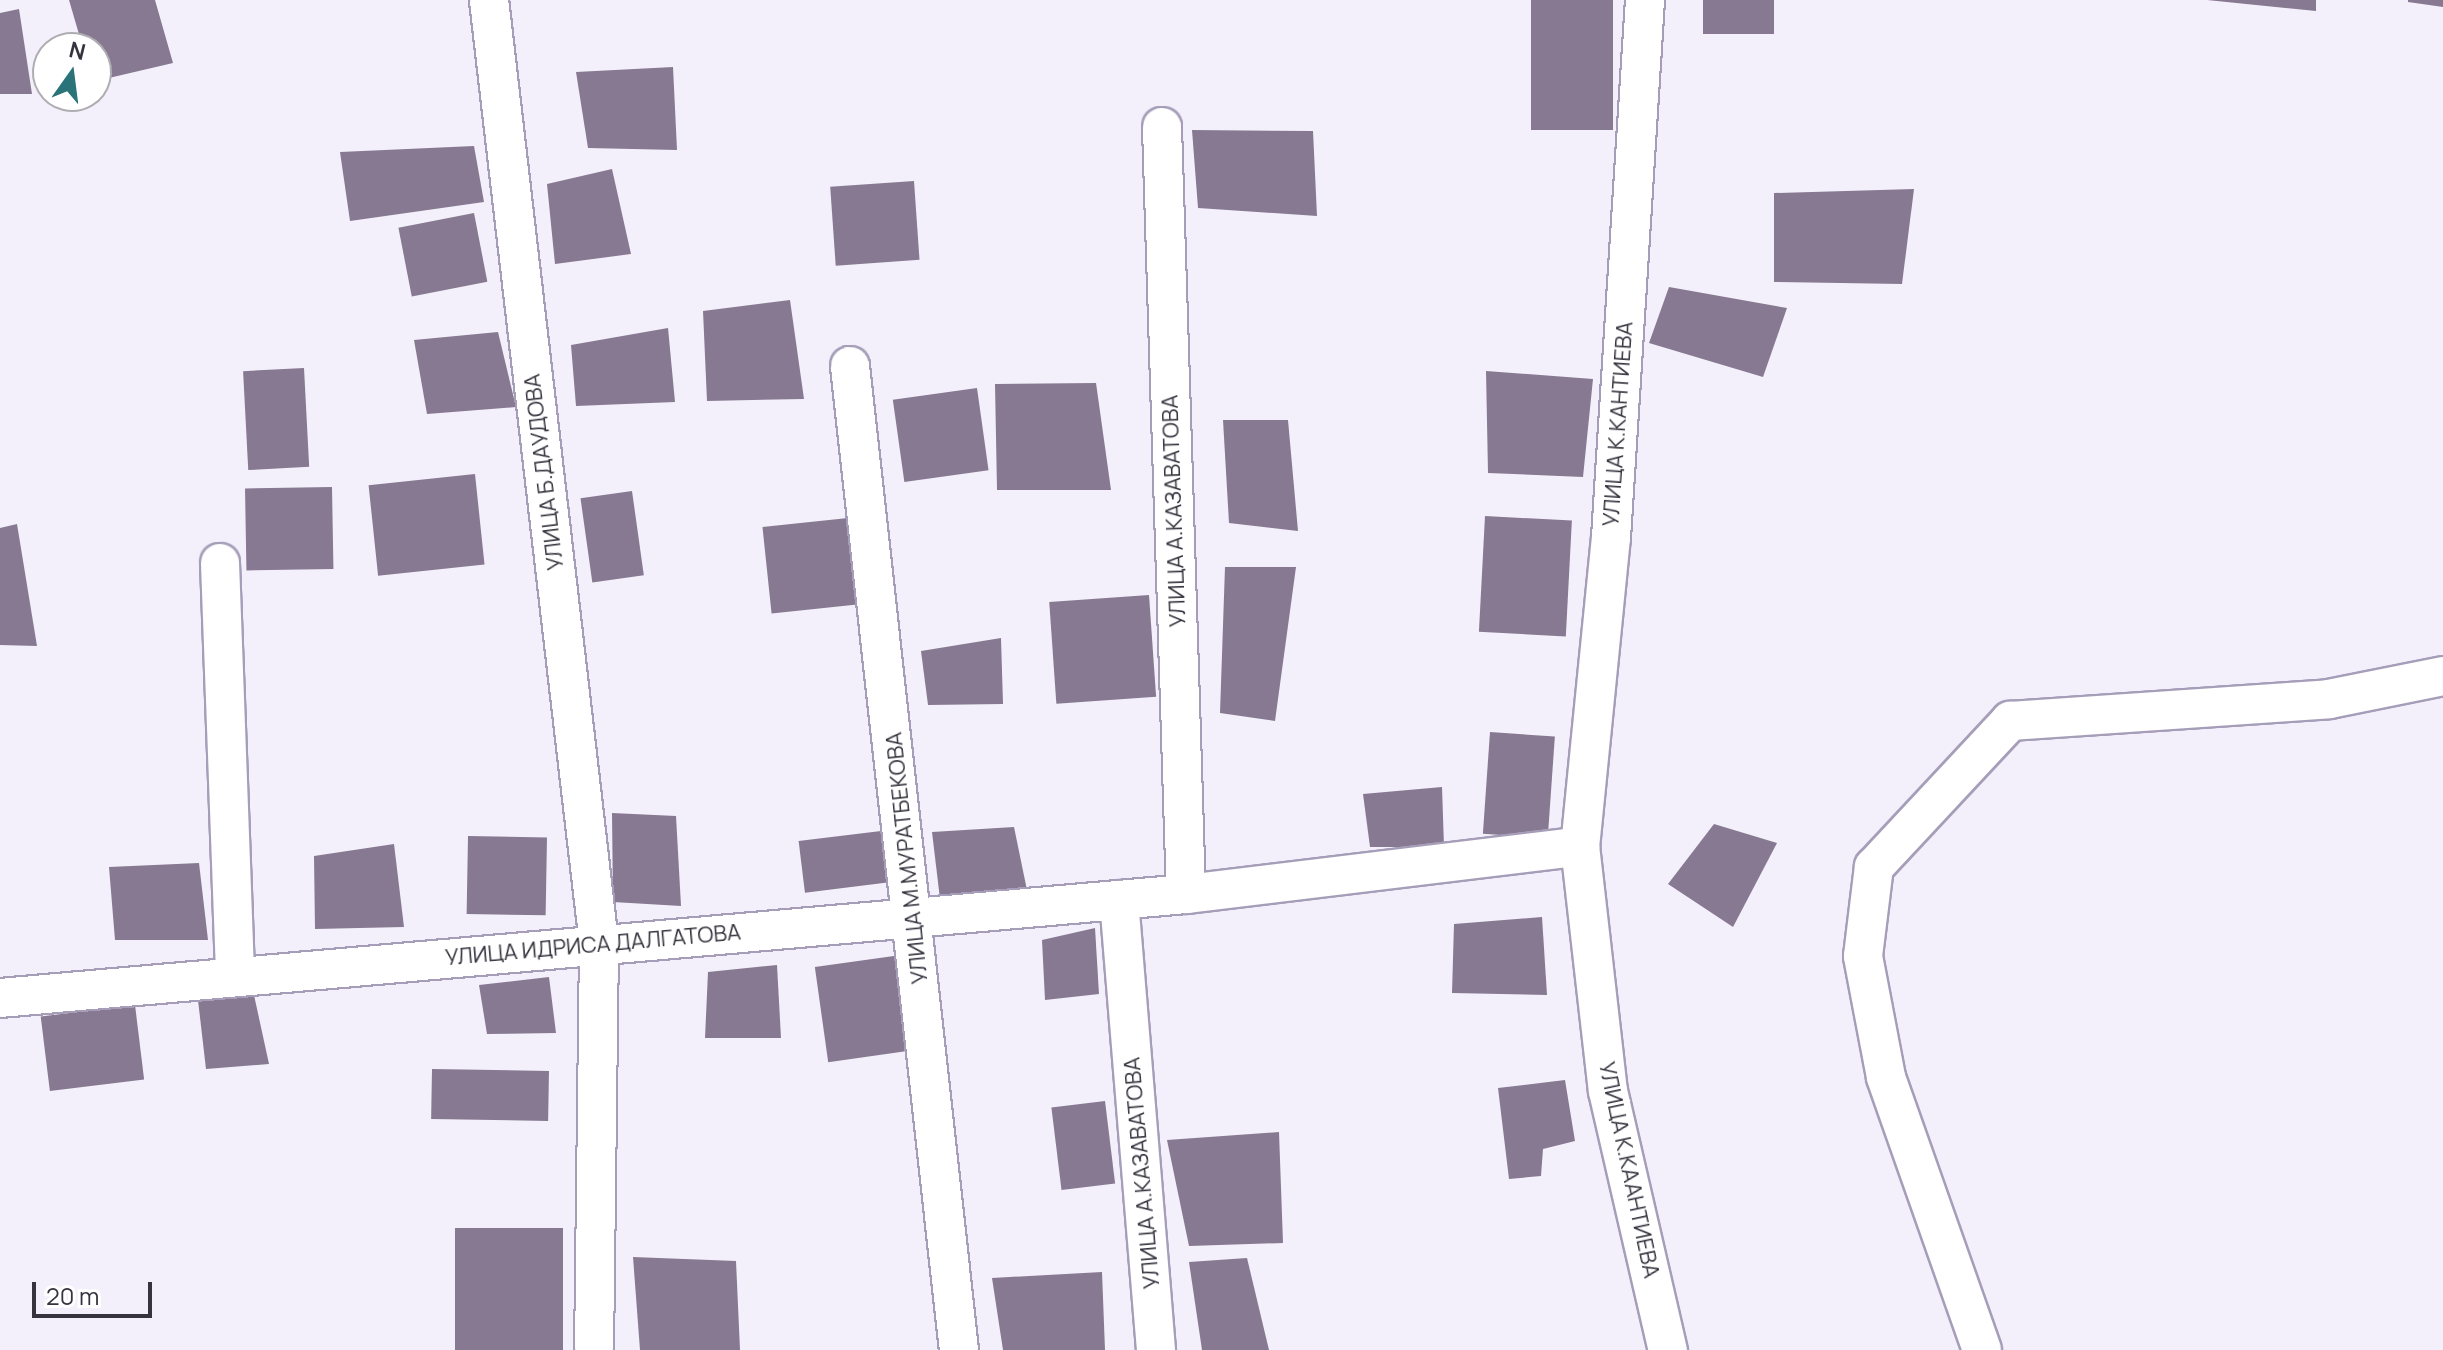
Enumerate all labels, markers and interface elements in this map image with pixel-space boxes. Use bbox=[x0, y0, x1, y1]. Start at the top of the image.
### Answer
north arrow bbox=[32, 32, 112, 112]
text: N bbox=[66, 34, 89, 67]
street label: УЛИЦА К.КАНТИЕВА bbox=[1598, 321, 1638, 527]
street label: УЛИЦА Б.ДАУДОВА bbox=[519, 372, 569, 572]
street label: УЛИЦА А.КАЗАВАТОВА bbox=[1157, 394, 1191, 628]
street label: УЛИЦА М.МУРАТБЕКОВА bbox=[881, 731, 933, 985]
street label: УЛИЦА ИДРИСА ДАЛГАТОВА bbox=[444, 919, 742, 971]
street label: УЛИЦА А.КАЗАВАТОВА bbox=[1119, 1056, 1165, 1290]
street label: УЛИЦА К.КААНТИЕВА bbox=[1593, 1060, 1665, 1280]
scale bar bbox=[36, 1266, 156, 1316]
text: 20 m bbox=[46, 1279, 99, 1312]

